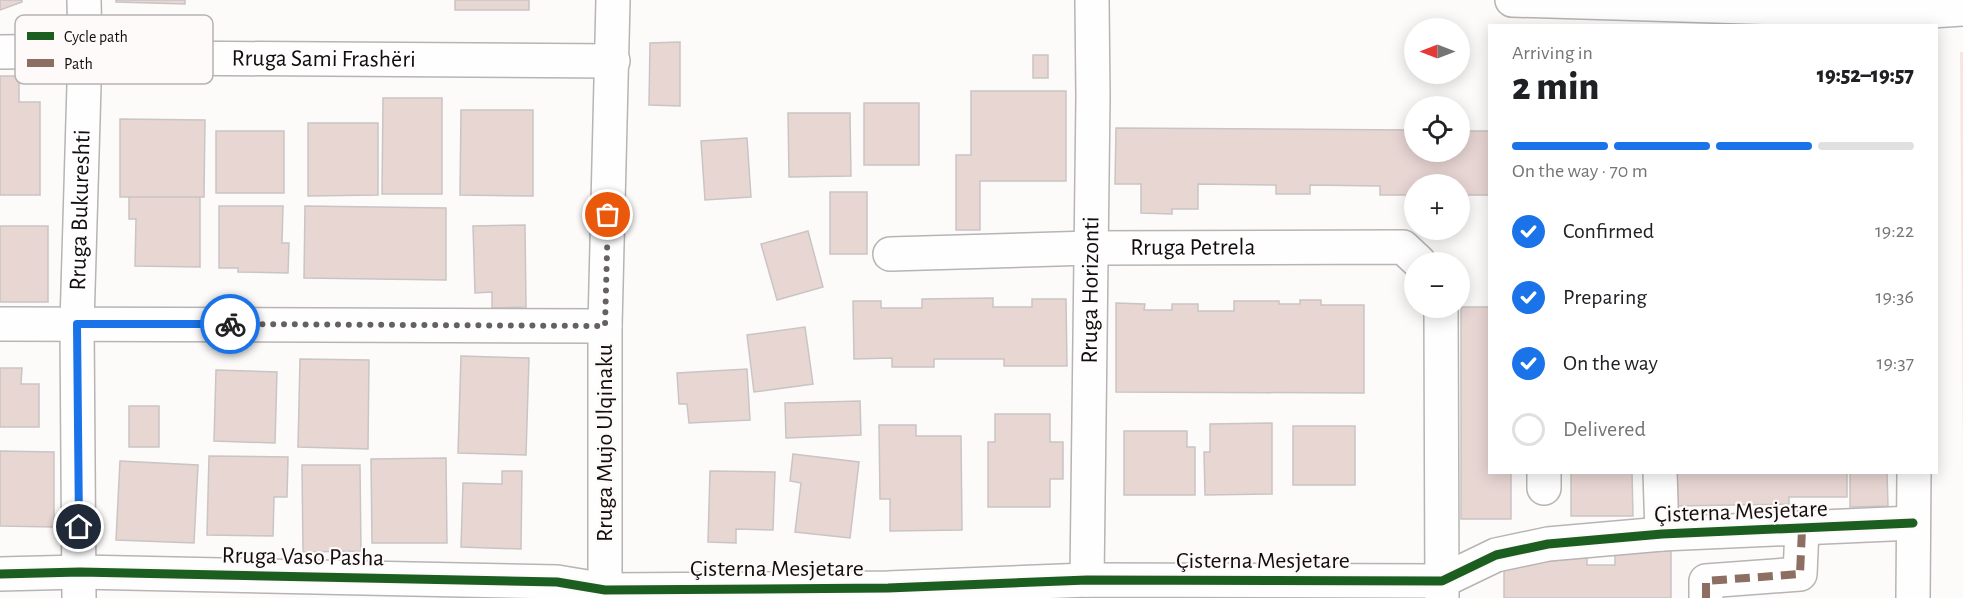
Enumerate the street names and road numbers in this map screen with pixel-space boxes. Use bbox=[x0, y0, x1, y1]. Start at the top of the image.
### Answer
street label: Rruga Sami Frashëri bbox=[231, 46, 416, 72]
street label: Rruga Bukureshti bbox=[66, 129, 95, 291]
street label: Rruga Horizonti bbox=[1078, 216, 1104, 364]
street label: Rruga Petrela bbox=[1130, 235, 1256, 260]
street label: Rruga Mujo Ulqinaku bbox=[593, 344, 617, 542]
street label: Çisterna Mesjetare bbox=[1654, 497, 1828, 527]
street label: Rruga Vaso Pasha bbox=[221, 544, 385, 570]
street label: Çisterna Mesjetare bbox=[1176, 549, 1350, 573]
street label: Çisterna Mesjetare bbox=[690, 557, 864, 581]

